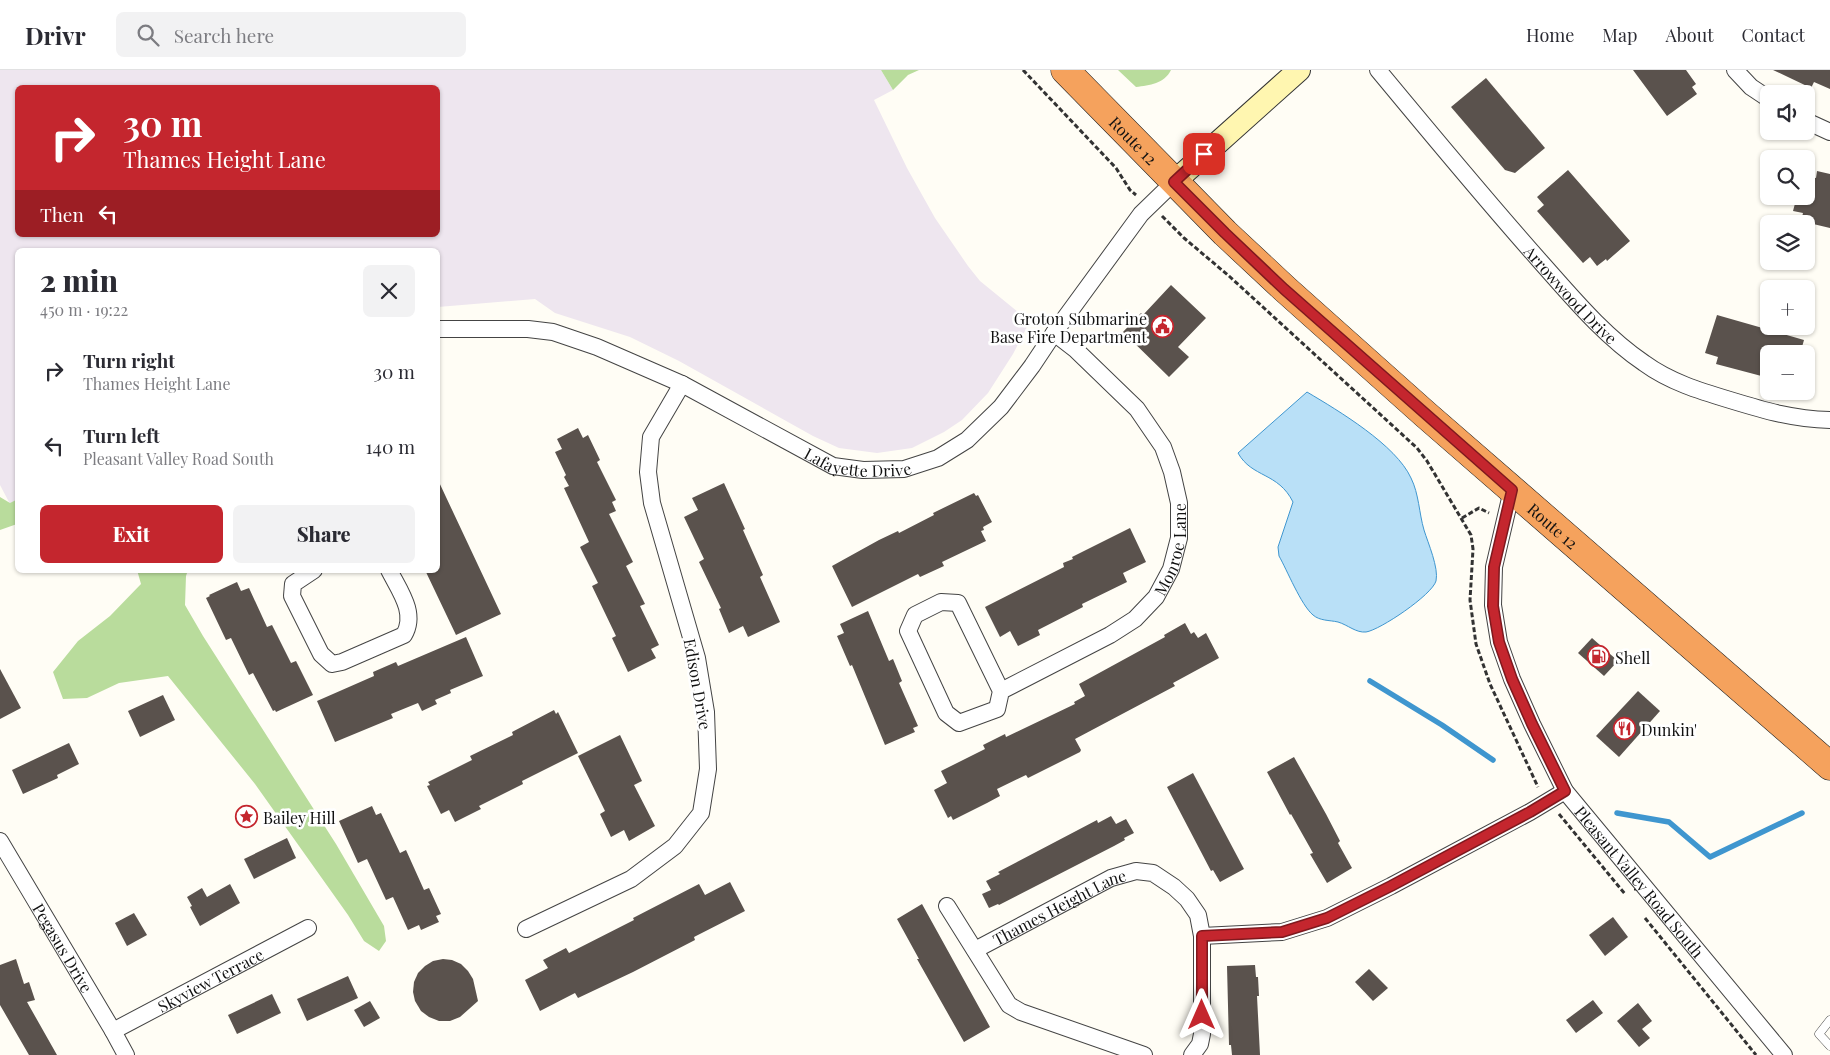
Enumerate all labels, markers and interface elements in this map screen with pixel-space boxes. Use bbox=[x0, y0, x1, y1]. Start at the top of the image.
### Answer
search box bbox=[116, 12, 466, 57]
text: Drivr bbox=[25, 19, 86, 51]
icon: search bbox=[134, 21, 162, 49]
text: Search here bbox=[174, 22, 274, 48]
text: Home bbox=[1526, 23, 1574, 47]
text: Map bbox=[1602, 23, 1637, 47]
text: About bbox=[1665, 23, 1714, 47]
text: Contact bbox=[1742, 23, 1805, 47]
map controls bbox=[1760, 85, 1815, 400]
button: sound bbox=[1760, 85, 1815, 140]
text: 30 m bbox=[123, 99, 203, 146]
icon: right bbox=[40, 105, 105, 170]
street label: Route 12 bbox=[1105, 111, 1162, 169]
pin bbox=[1183, 133, 1225, 175]
icon: arrive bbox=[1190, 140, 1218, 168]
text: Thames Height Lane bbox=[123, 144, 326, 174]
button: search bbox=[1760, 150, 1815, 205]
icon: left bbox=[94, 200, 122, 228]
text: Then bbox=[40, 201, 84, 227]
button: layers bbox=[1760, 215, 1815, 270]
street label: Arrowwood Drive bbox=[1519, 240, 1622, 348]
text: 2 min bbox=[40, 260, 118, 300]
button: close bbox=[363, 265, 415, 317]
button: + bbox=[1760, 280, 1815, 335]
text: 450 m · 19:22 bbox=[40, 299, 128, 320]
place label: Groton Submarine Base Fire Department bbox=[990, 308, 1147, 347]
public building icon: Groton Submarine Base Fire Department bbox=[1151, 315, 1175, 339]
button: − bbox=[1760, 345, 1815, 400]
text: Turn right bbox=[83, 347, 175, 373]
icon: right bbox=[40, 357, 68, 385]
text: 30 m bbox=[373, 358, 415, 384]
text: Thames Height Lane bbox=[83, 373, 231, 394]
text: Turn left bbox=[83, 422, 160, 448]
icon: left bbox=[40, 432, 68, 460]
text: 140 m bbox=[366, 433, 415, 459]
street label: Lafayette Drive bbox=[801, 442, 914, 481]
text: Pleasant Valley Road South bbox=[83, 448, 274, 469]
street label: Route 12 bbox=[1524, 498, 1583, 553]
street label: Monroe Lane bbox=[1149, 503, 1190, 599]
button: Exit bbox=[40, 505, 223, 563]
button: Share bbox=[233, 505, 415, 563]
street label: Edison Drive bbox=[680, 637, 716, 731]
fuel station icon: Shell bbox=[1587, 645, 1611, 669]
place label: Shell bbox=[1615, 647, 1651, 668]
restaurant icon: Dunkin' bbox=[1613, 717, 1637, 741]
place label: Dunkin' bbox=[1641, 719, 1697, 740]
street label: Pleasant Valley Road South bbox=[1571, 801, 1709, 962]
place icon: Bailey Hill bbox=[235, 805, 259, 829]
place label: Bailey Hill bbox=[263, 807, 336, 828]
street label: Thames Height Lane bbox=[989, 864, 1128, 949]
street label: Pegasus Drive bbox=[29, 899, 98, 996]
street label: Skyview Terrace bbox=[154, 943, 267, 1016]
position arrow bbox=[1175, 988, 1227, 1040]

